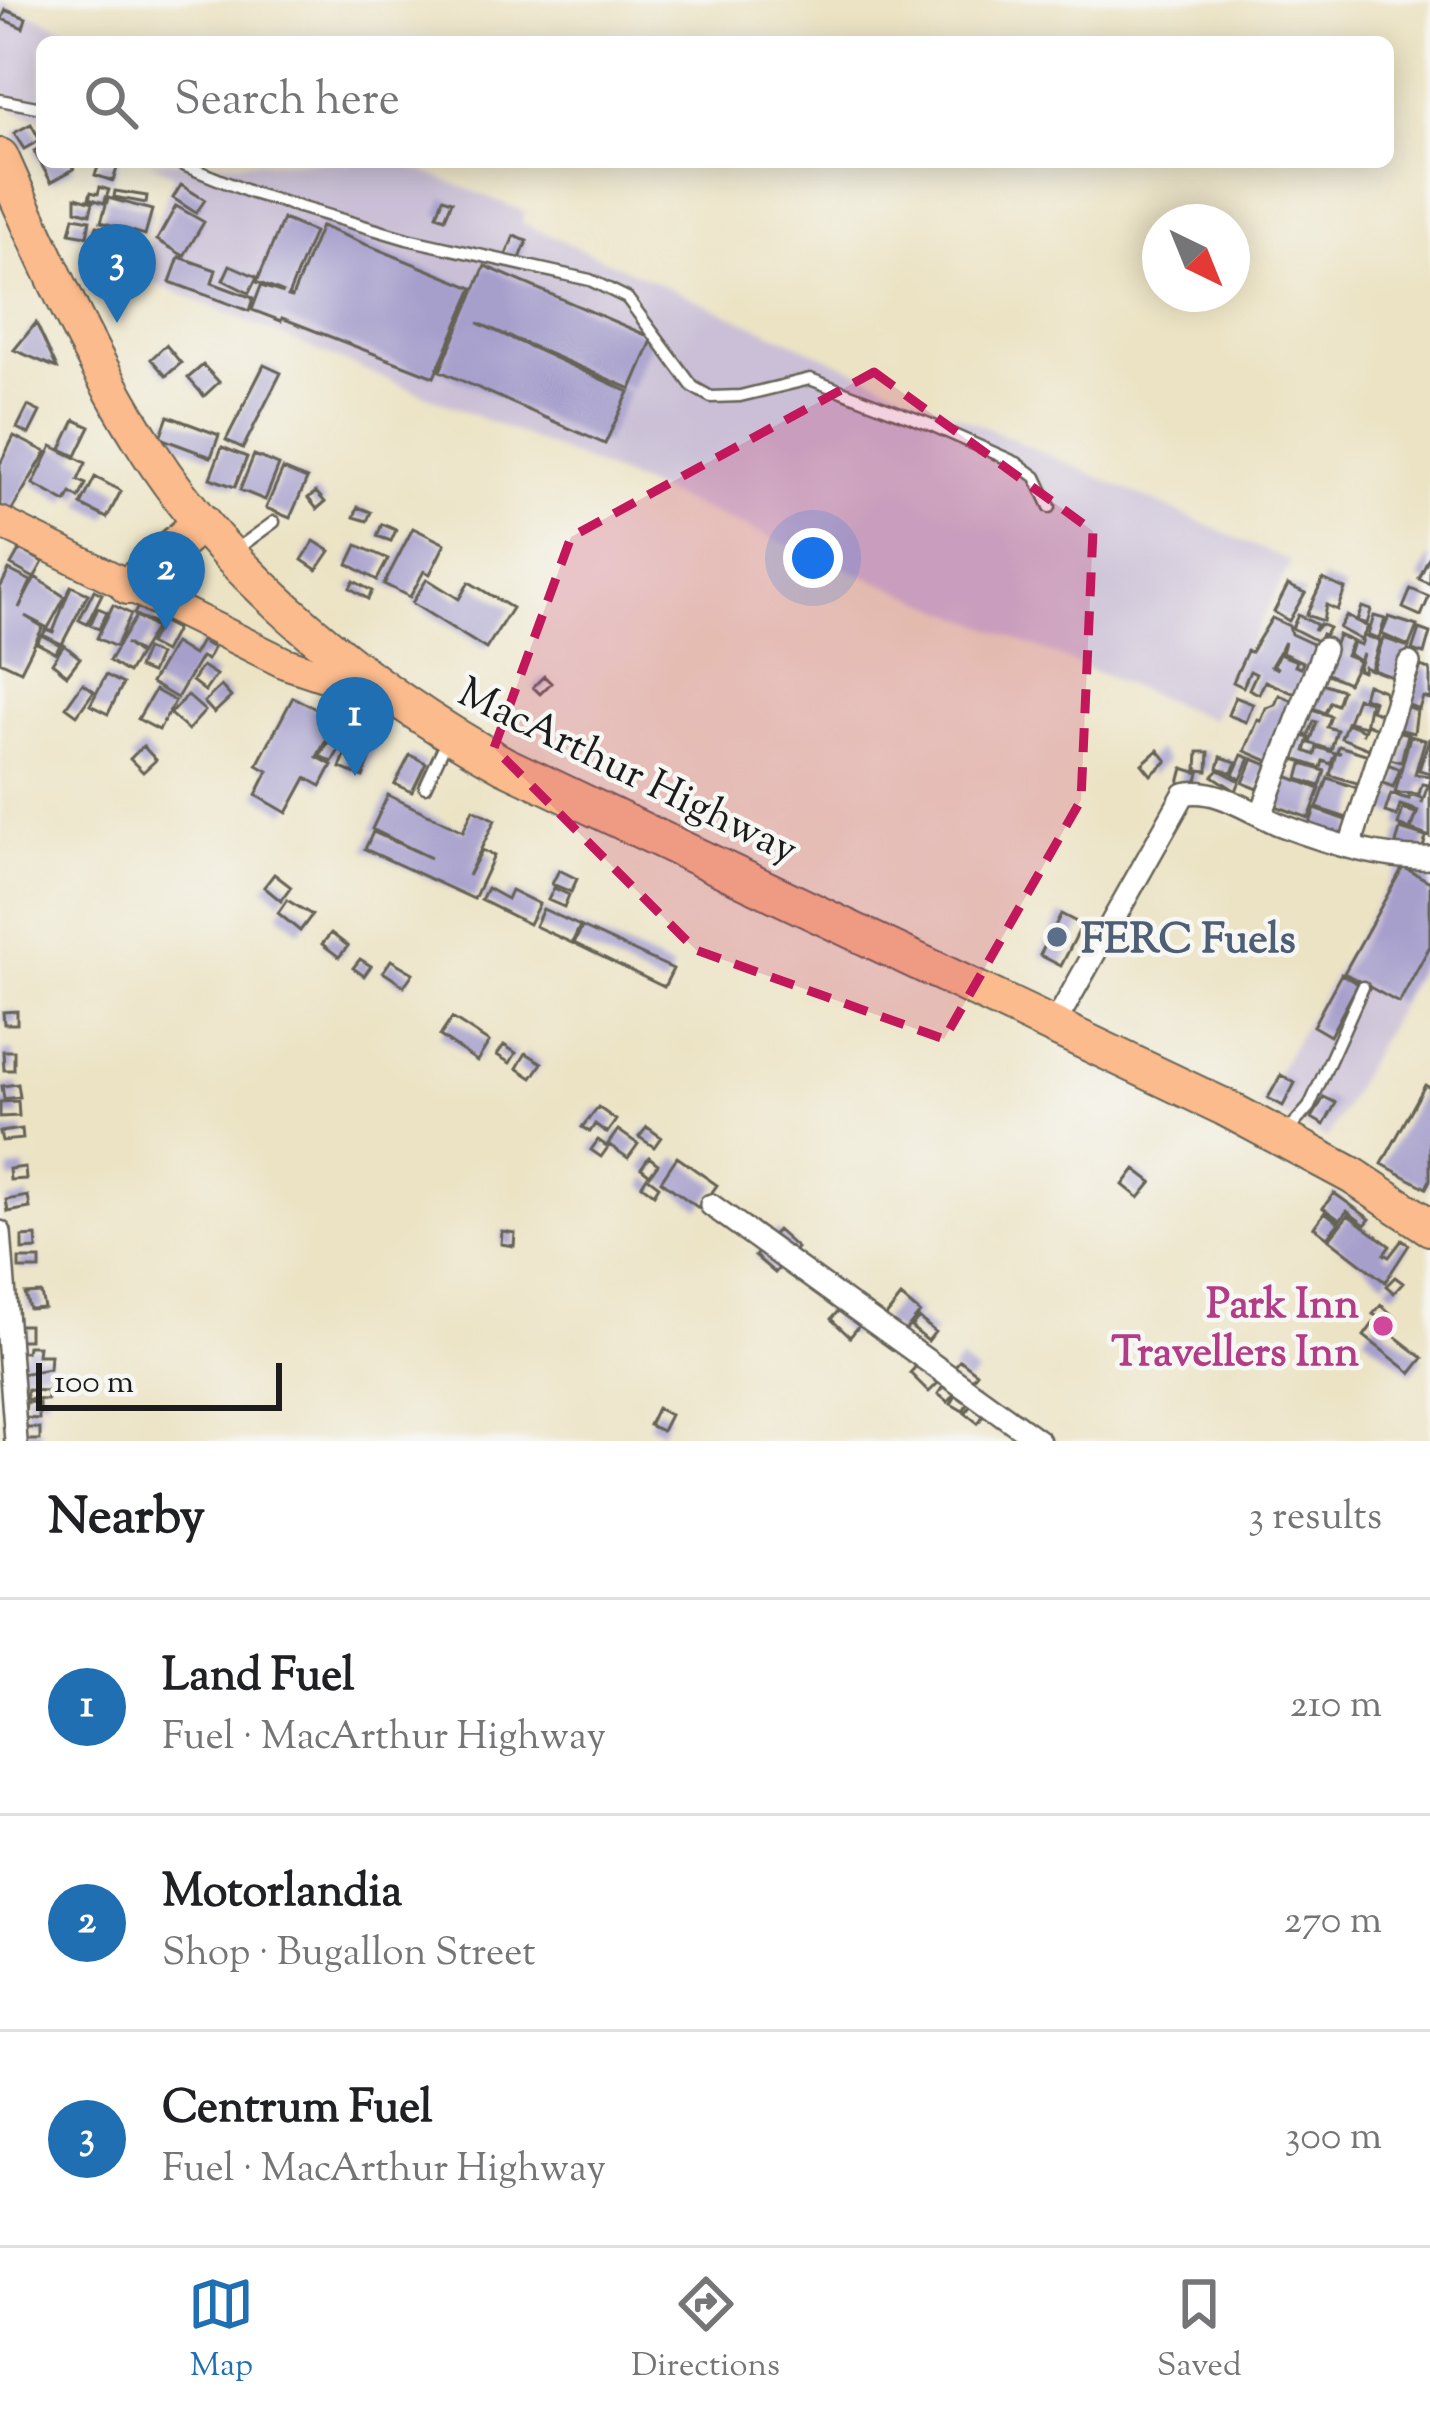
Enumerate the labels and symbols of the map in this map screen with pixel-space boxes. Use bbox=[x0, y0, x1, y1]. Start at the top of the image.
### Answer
north arrow bbox=[1142, 204, 1250, 312]
pin: 3 bbox=[78, 224, 156, 323]
your location bbox=[783, 528, 843, 588]
pin: 2 bbox=[127, 531, 205, 630]
street label: MacArthur Highway bbox=[447, 665, 807, 882]
pin: 1 bbox=[316, 677, 394, 776]
place label: FERC Fuels bbox=[1081, 912, 1296, 972]
marker: FERC Fuels bbox=[1044, 924, 1070, 950]
place label: Park Inn Travellers Inn bbox=[1111, 1277, 1359, 1385]
marker: Park Inn Travellers Inn bbox=[1370, 1313, 1396, 1339]
scale bar bbox=[36, 1357, 282, 1410]

